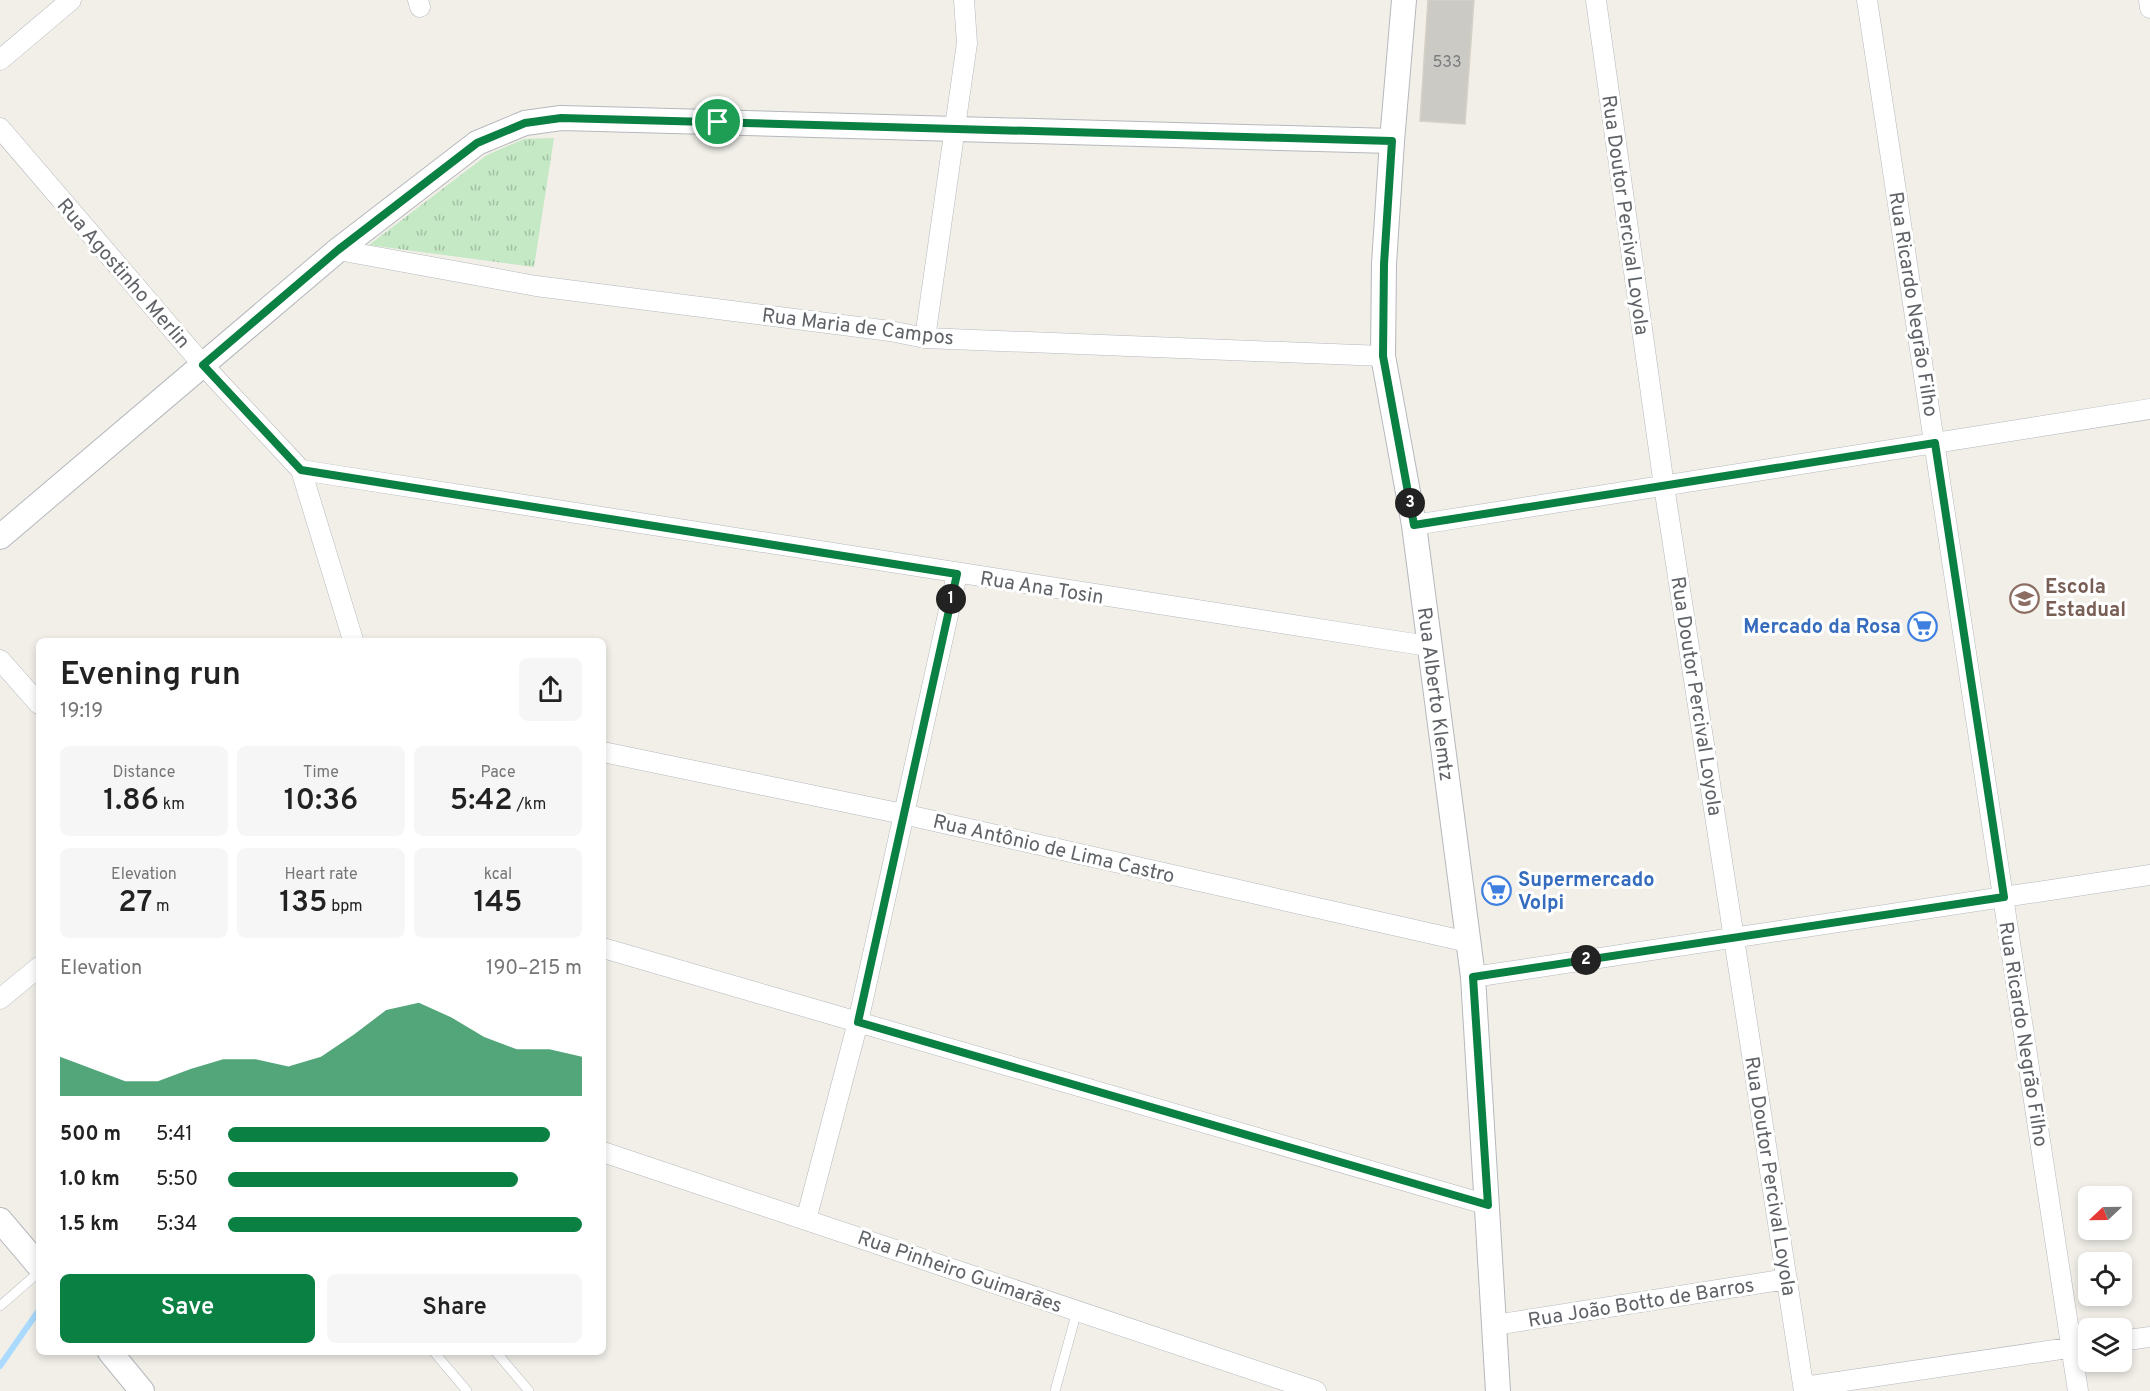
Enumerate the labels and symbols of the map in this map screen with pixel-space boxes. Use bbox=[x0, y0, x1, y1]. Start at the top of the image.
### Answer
house number: 533 bbox=[1432, 53, 1462, 73]
street label: Rua Doutor Percival Loyola bbox=[1594, 93, 1654, 337]
pin bbox=[692, 96, 743, 147]
street label: Rua Ricardo Negrão Filho bbox=[1881, 190, 1943, 419]
street label: Rua Agostinho Merlin bbox=[50, 194, 195, 355]
street label: Rua Maria de Campos bbox=[760, 303, 955, 353]
pin: 3 bbox=[1395, 488, 1425, 518]
street label: Rua Ana Tosin bbox=[978, 566, 1105, 612]
street label: Rua Doutor Percival Loyola bbox=[1663, 575, 1727, 818]
place label: Escola Estadual bbox=[2045, 575, 2126, 624]
school or university icon: Escola Estadual bbox=[2008, 582, 2040, 614]
pin: 1 bbox=[936, 584, 966, 614]
street label: Rua Alberto Klemtz bbox=[1410, 606, 1458, 783]
supermarket icon: Mercado da Rosa bbox=[1906, 610, 1938, 642]
place label: Mercado da Rosa bbox=[1743, 615, 1901, 641]
street label: Rua Antônio de Lima Castro bbox=[930, 809, 1177, 890]
place label: Supermercado Volpi bbox=[1518, 868, 1655, 917]
supermarket icon: Supermercado Volpi bbox=[1481, 874, 1513, 906]
street label: Rua Ricardo Negrão Filho bbox=[1991, 920, 2053, 1149]
pin: 2 bbox=[1571, 945, 1601, 975]
street label: Rua Doutor Percival Loyola bbox=[1737, 1055, 1801, 1298]
north arrow bbox=[2078, 1186, 2132, 1240]
street label: Rua Pinheiro Guimarães bbox=[854, 1226, 1065, 1320]
street label: Rua João Botto de Barros bbox=[1526, 1273, 1756, 1335]

